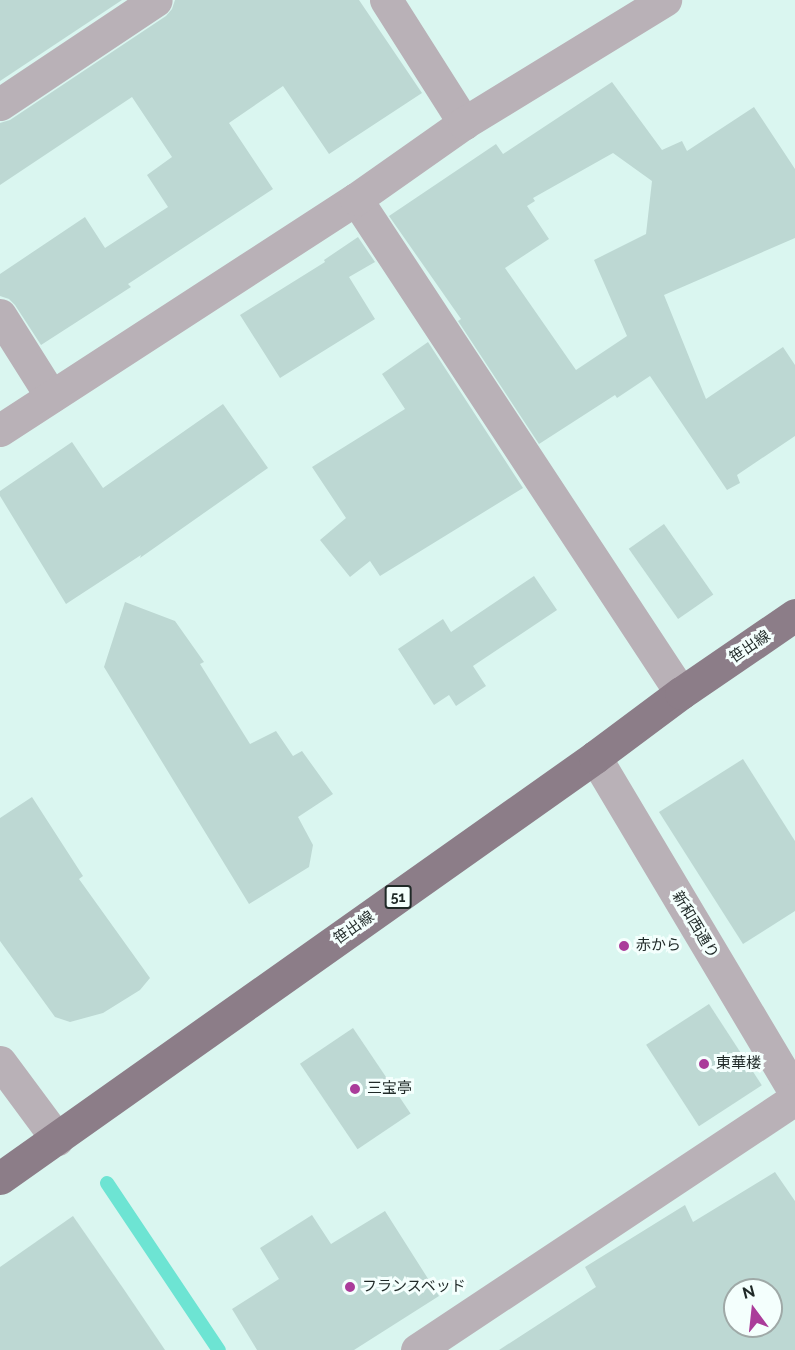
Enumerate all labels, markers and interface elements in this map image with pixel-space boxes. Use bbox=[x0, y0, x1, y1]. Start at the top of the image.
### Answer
street label: 笹出線 bbox=[726, 627, 774, 667]
road number: 51 bbox=[384, 886, 412, 908]
street label: 新和西通り bbox=[668, 888, 722, 962]
street label: 笹出線 bbox=[330, 908, 378, 948]
place label: 赤から bbox=[636, 937, 681, 955]
marker: 赤から bbox=[617, 939, 631, 953]
place label: 東華楼 bbox=[716, 1055, 761, 1073]
marker: 東華楼 bbox=[697, 1057, 711, 1071]
place label: 三宝亭 bbox=[367, 1080, 412, 1098]
marker: 三宝亭 bbox=[348, 1082, 362, 1096]
place label: フランスベッド bbox=[362, 1278, 467, 1296]
north arrow bbox=[723, 1278, 783, 1338]
marker: フランスベッド bbox=[343, 1280, 357, 1294]
text: N bbox=[740, 1281, 757, 1303]

